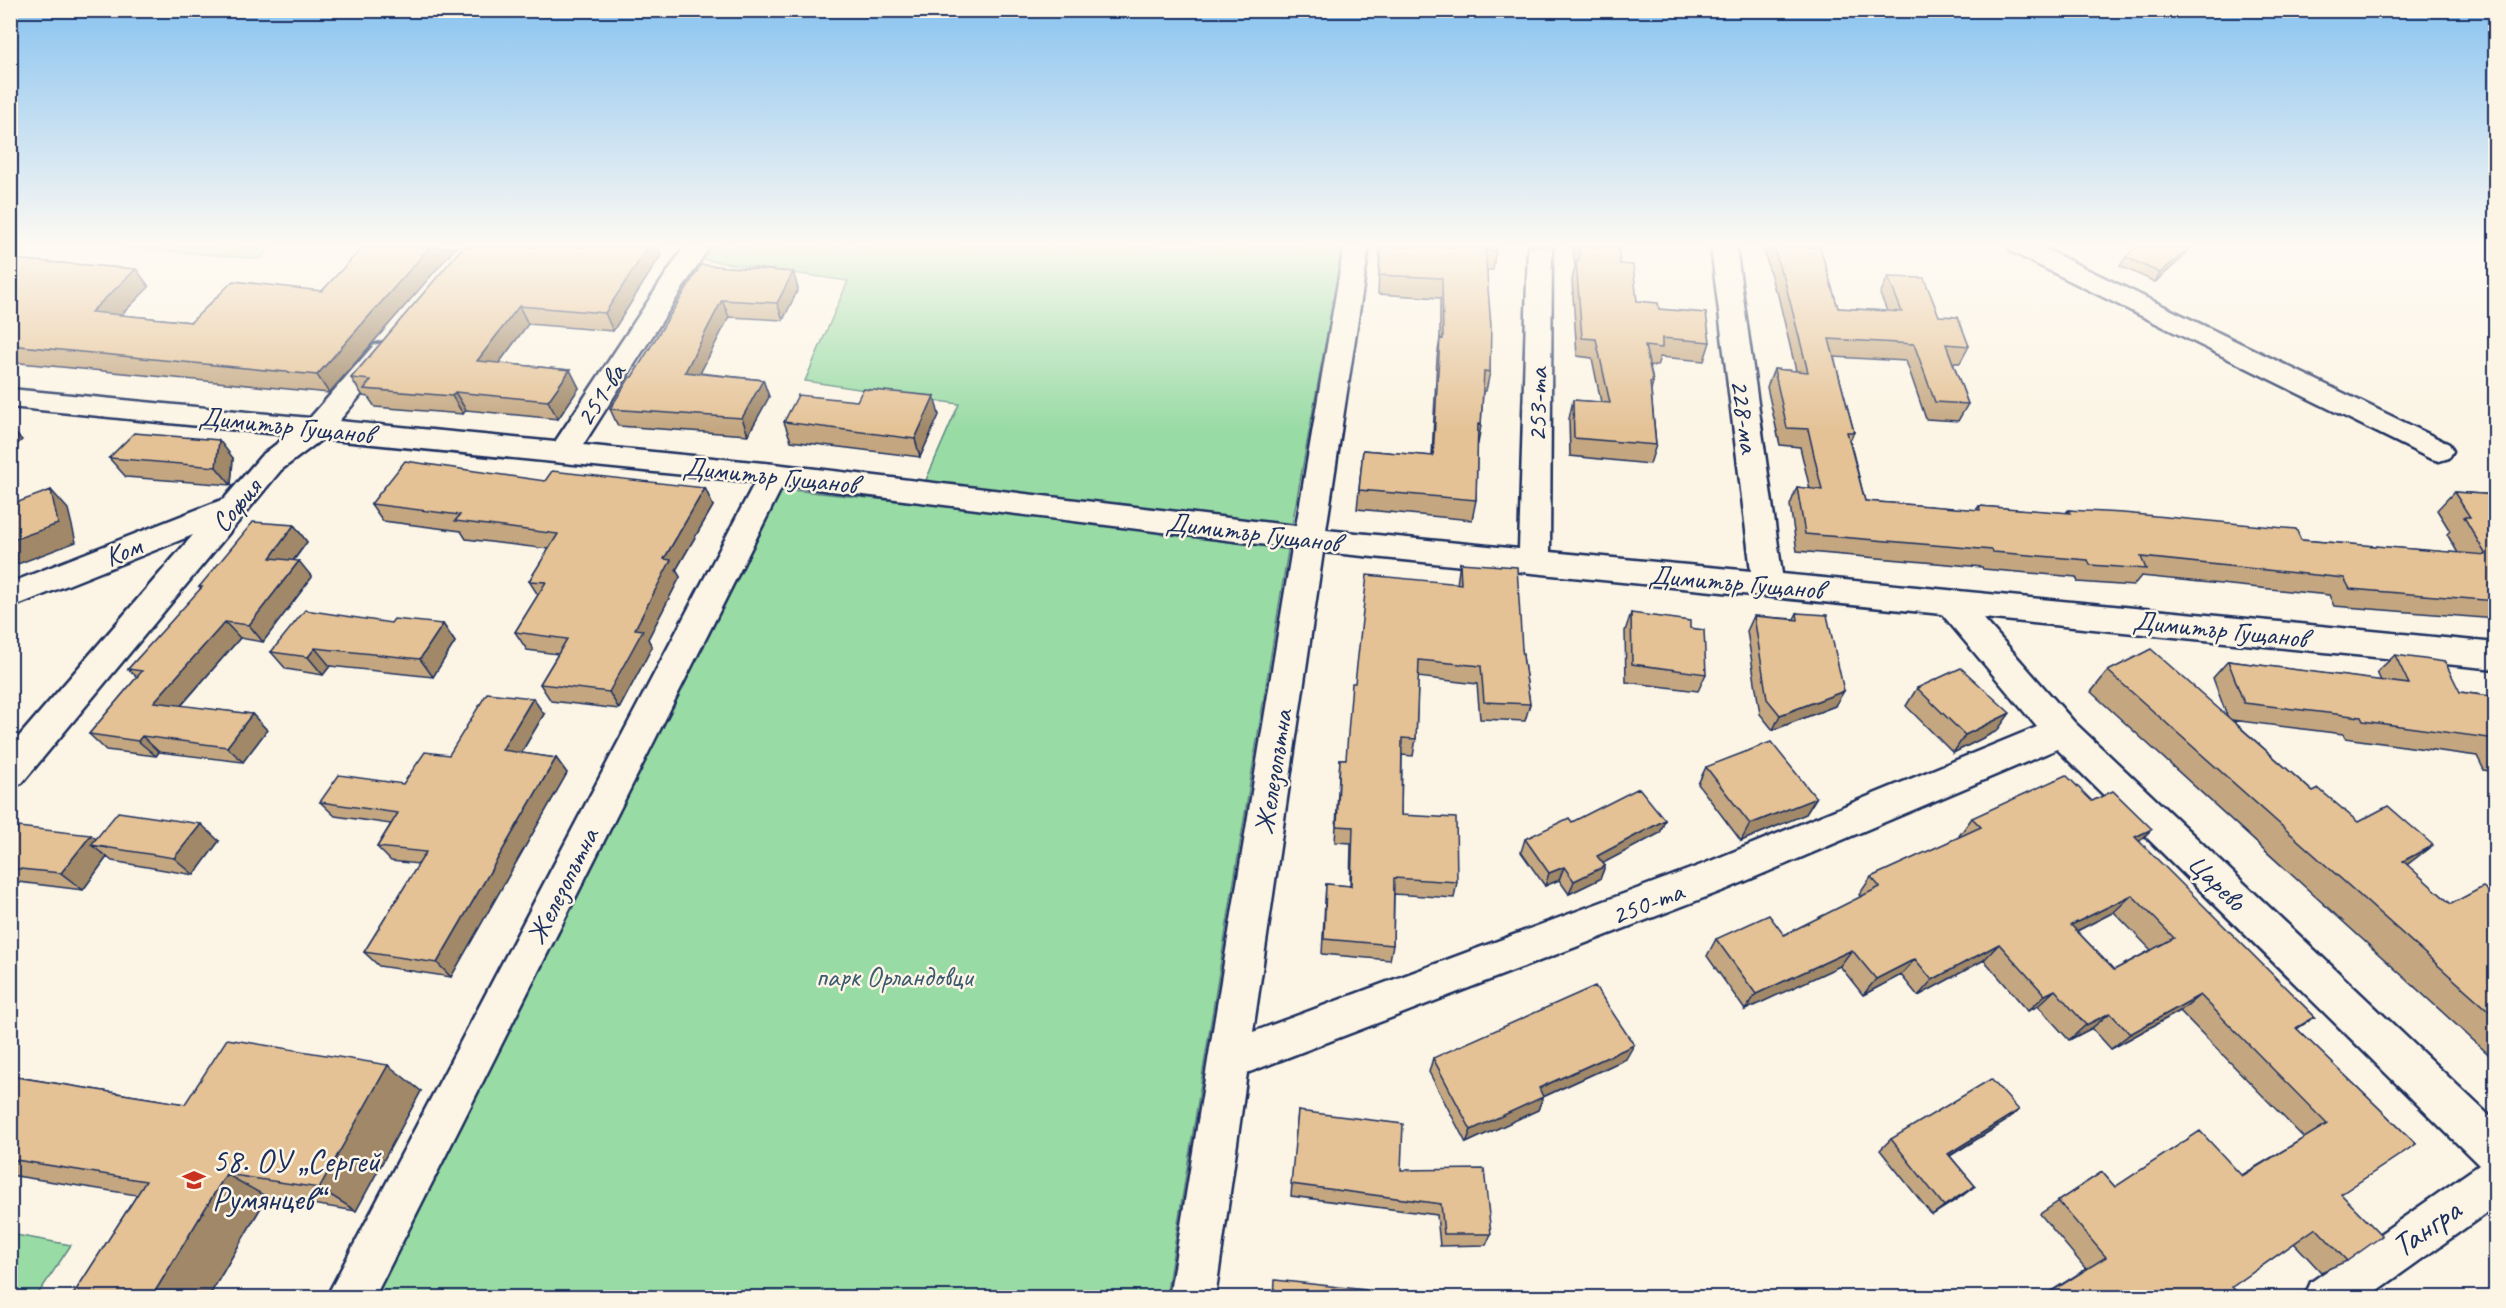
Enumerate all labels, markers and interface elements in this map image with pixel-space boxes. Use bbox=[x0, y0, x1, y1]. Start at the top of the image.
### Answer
street label: 251-ва bbox=[567, 356, 634, 433]
street label: 253-та bbox=[1519, 366, 1555, 442]
street label: 228-ма bbox=[1723, 377, 1768, 457]
street label: Димитър Гущанов bbox=[197, 398, 381, 452]
street label: Димитър Гущанов bbox=[681, 448, 865, 502]
street label: София bbox=[203, 469, 270, 539]
street label: Димитър Гущанов bbox=[1164, 504, 1348, 561]
street label: Ком bbox=[99, 527, 148, 574]
street label: Димитър Гущанов bbox=[1648, 557, 1831, 608]
street label: Димитър Гущанов bbox=[2131, 602, 2315, 656]
street label: Железопътна bbox=[1246, 705, 1300, 837]
street label: Железопътна bbox=[518, 820, 607, 950]
street label: Царево bbox=[2180, 846, 2255, 920]
street label: 250-та bbox=[1606, 873, 1690, 933]
park label: парк Орландовци bbox=[816, 959, 975, 994]
place label: 58. ОУ „Сергей Румянцев“ bbox=[212, 1140, 382, 1220]
school or university icon: 58. ОУ „Сергей Румянцев“ bbox=[181, 1167, 207, 1193]
street label: Тангра bbox=[2383, 1188, 2470, 1267]

